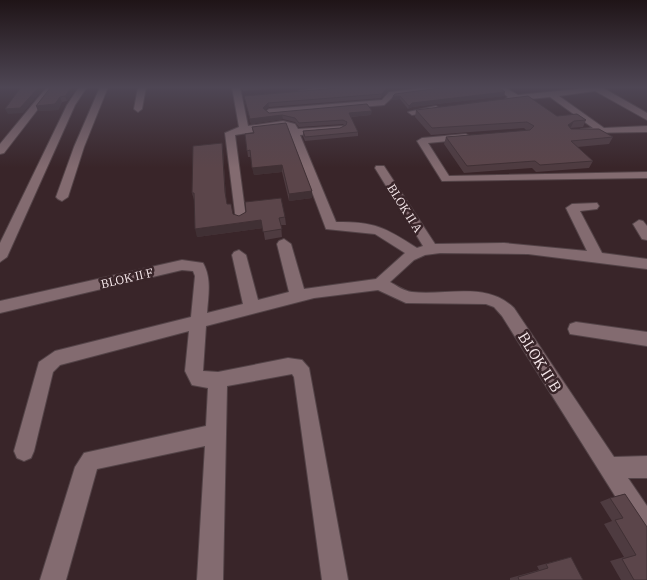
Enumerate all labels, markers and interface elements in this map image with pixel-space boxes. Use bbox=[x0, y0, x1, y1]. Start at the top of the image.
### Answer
street label: BLOK II A bbox=[384, 181, 426, 236]
street label: BLOK II F bbox=[99, 265, 155, 291]
street label: BLOK II B bbox=[514, 328, 566, 396]

